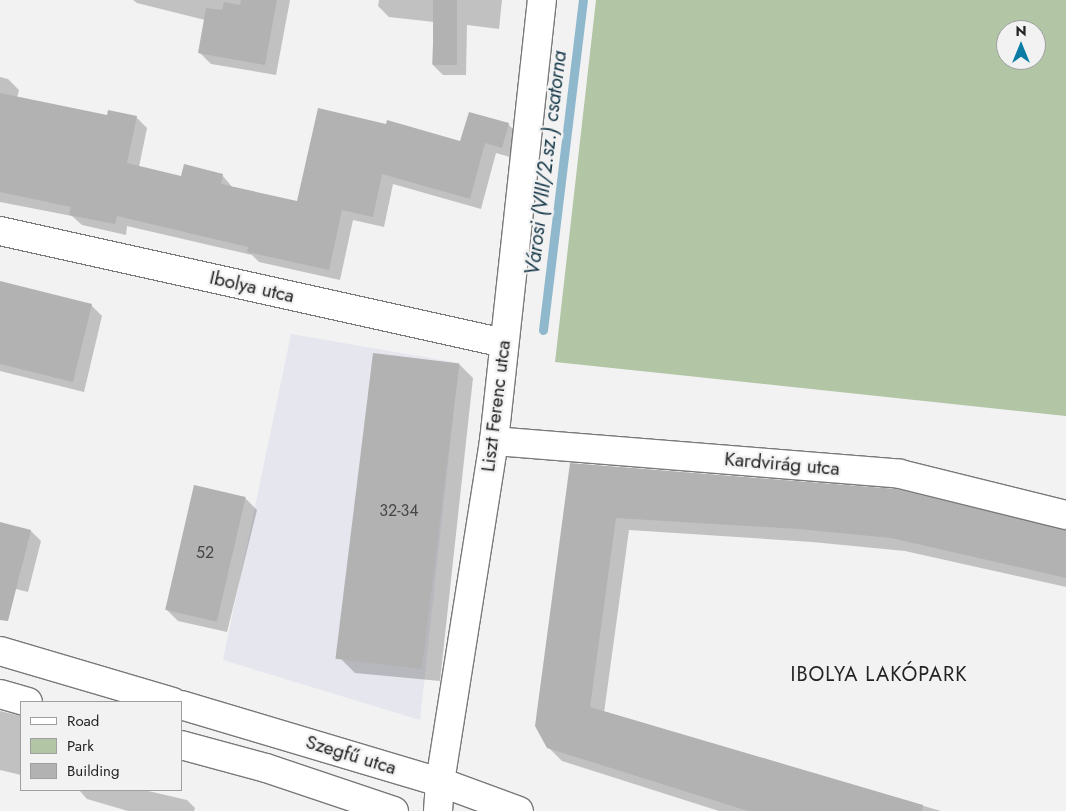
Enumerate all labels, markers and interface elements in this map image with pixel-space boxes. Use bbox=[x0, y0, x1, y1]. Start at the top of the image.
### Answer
north arrow bbox=[996, 20, 1046, 70]
text: N bbox=[1015, 21, 1027, 41]
water label: Városi (VIII/2.sz.) csatorna bbox=[520, 49, 572, 277]
street label: Ibolya utca bbox=[207, 266, 297, 308]
street label: Liszt Ferenc utca bbox=[477, 339, 515, 473]
street label: Kardvirág utca bbox=[723, 448, 841, 480]
house number: 32-34 bbox=[379, 501, 419, 521]
house number: 52 bbox=[196, 543, 214, 563]
district label: IBOLYA LAKÓPARK bbox=[789, 662, 969, 686]
legend bbox=[20, 701, 182, 791]
text: Road bbox=[67, 710, 99, 732]
street label: Szegfű utca bbox=[303, 730, 399, 780]
text: Park bbox=[67, 735, 94, 757]
text: Building bbox=[67, 760, 119, 782]

